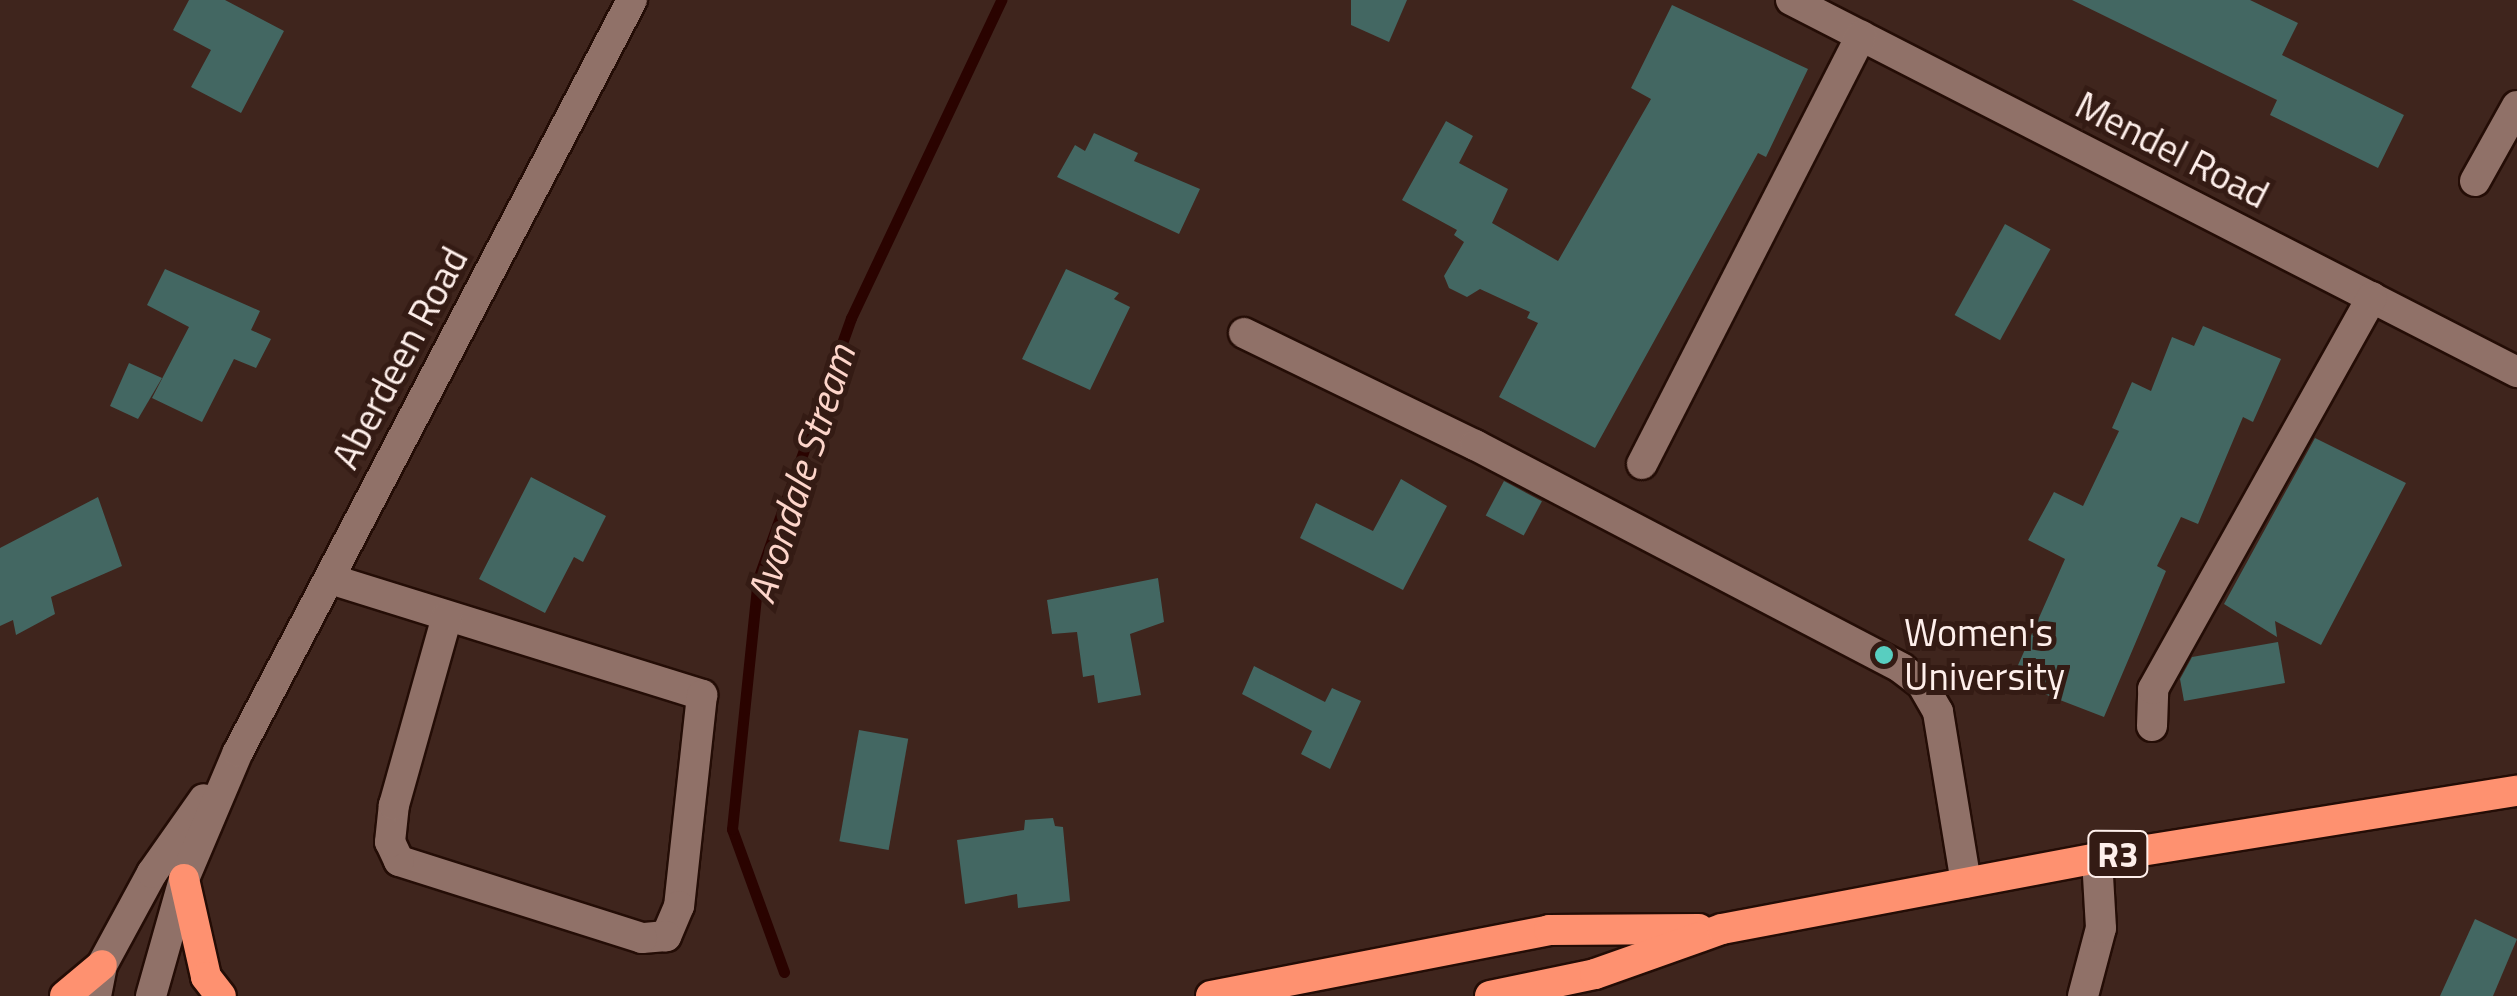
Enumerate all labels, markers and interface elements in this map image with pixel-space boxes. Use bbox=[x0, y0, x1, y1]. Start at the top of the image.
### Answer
street label: Mendel Road bbox=[2068, 82, 2276, 218]
street label: Aberdeen Road bbox=[323, 240, 477, 476]
water label: Avondale Stream bbox=[737, 339, 865, 609]
place label: Women's University bbox=[1904, 610, 2065, 699]
marker: Women's University bbox=[1873, 644, 1895, 666]
road number: R3 bbox=[2086, 824, 2150, 884]

